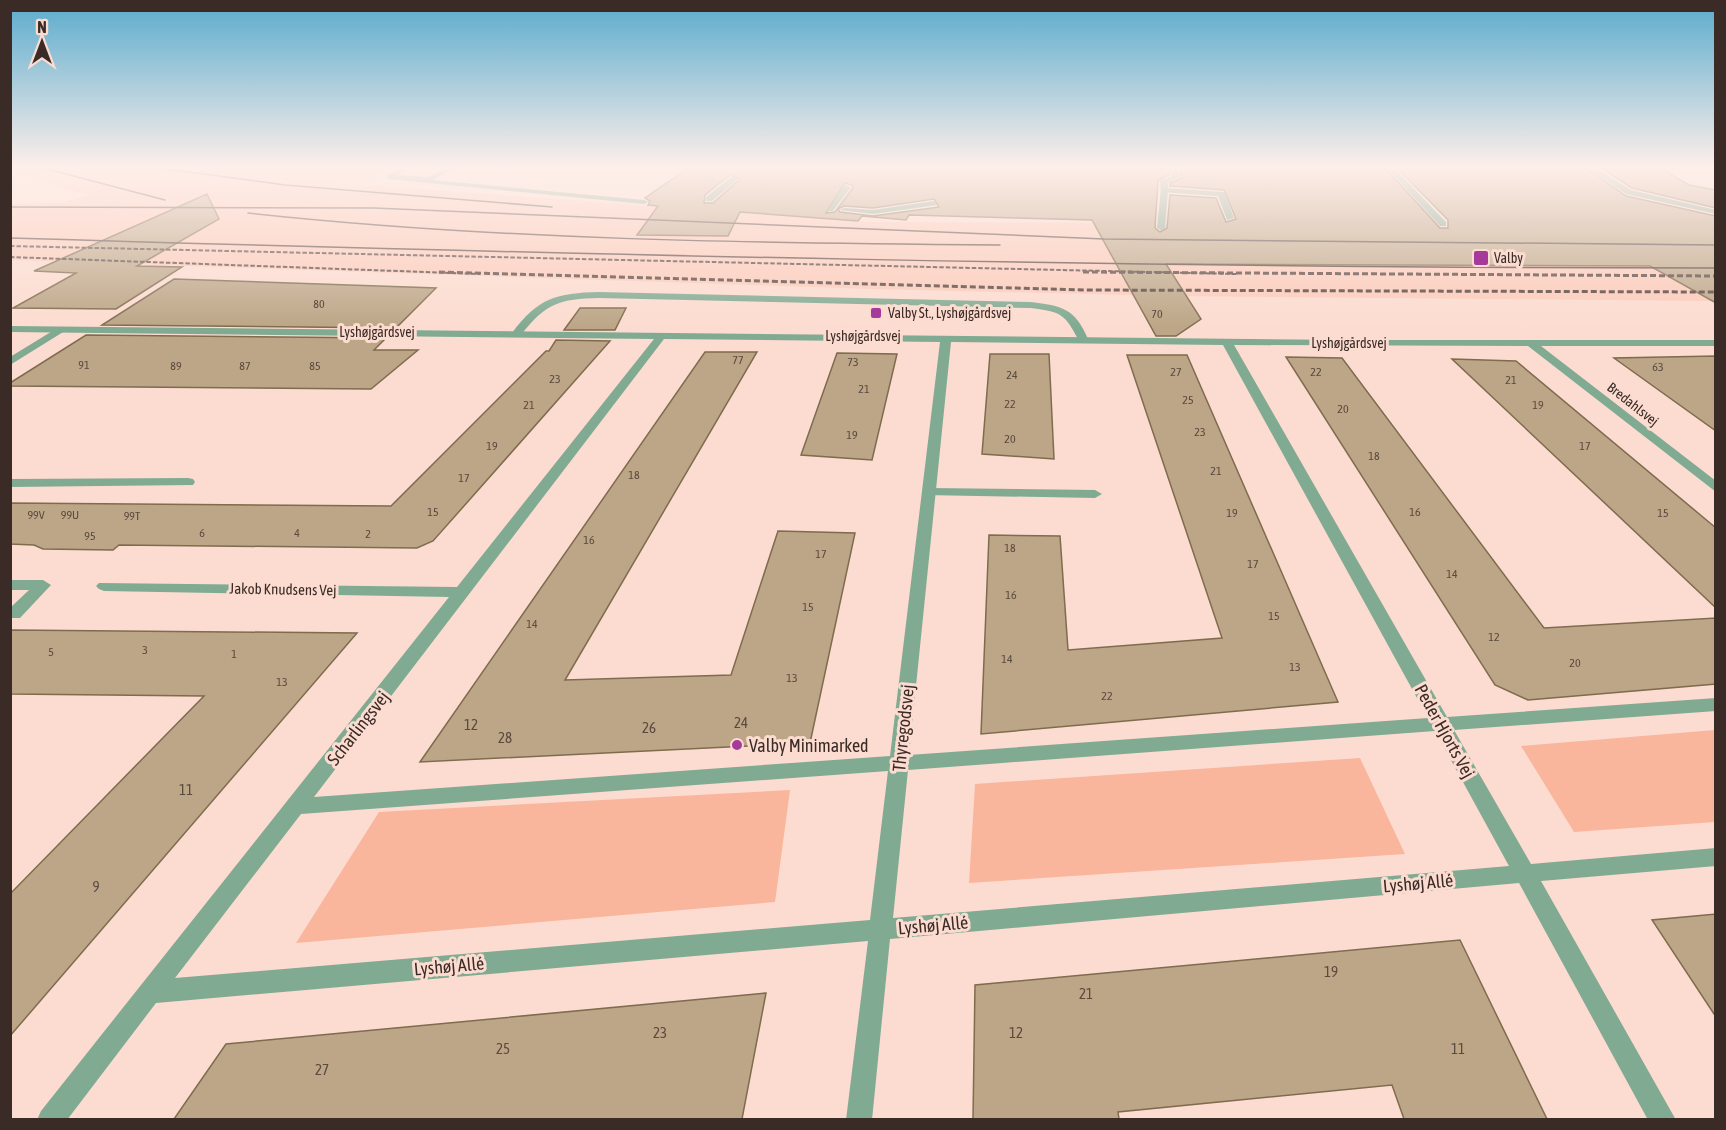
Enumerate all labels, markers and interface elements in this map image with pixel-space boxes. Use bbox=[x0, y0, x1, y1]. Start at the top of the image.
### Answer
north arrow bbox=[12, 12, 72, 72]
text: N bbox=[37, 18, 47, 36]
marker: Valby bbox=[1472, 249, 1490, 267]
place label: Valby bbox=[1494, 250, 1523, 266]
house number: 80 bbox=[313, 297, 325, 311]
place label: Valby St., Lyshøjgårdsvej bbox=[888, 305, 1011, 321]
marker: Valby St., Lyshøjgårdsvej bbox=[869, 306, 883, 320]
house number: 70 bbox=[1151, 307, 1163, 321]
street label: Lyshøjgårdsvej bbox=[339, 324, 415, 340]
street label: Lyshøjgårdsvej bbox=[825, 328, 901, 344]
street label: Lyshøjgårdsvej bbox=[1311, 335, 1387, 351]
house number: 77 bbox=[732, 353, 744, 367]
house number: 73 bbox=[847, 355, 859, 369]
house number: 91 bbox=[78, 358, 90, 372]
house number: 89 bbox=[170, 359, 182, 373]
house number: 87 bbox=[239, 359, 251, 373]
house number: 85 bbox=[309, 359, 321, 373]
house number: 63 bbox=[1652, 360, 1664, 374]
house number: 27 bbox=[1170, 365, 1182, 379]
house number: 22 bbox=[1310, 365, 1322, 379]
house number: 24 bbox=[1006, 368, 1018, 382]
house number: 23 bbox=[549, 372, 561, 386]
house number: 21 bbox=[1505, 373, 1517, 387]
street label: Bredahlsvej bbox=[1604, 379, 1662, 429]
house number: 21 bbox=[858, 382, 870, 396]
house number: 25 bbox=[1182, 393, 1194, 407]
house number: 22 bbox=[1004, 397, 1016, 411]
house number: 21 bbox=[523, 398, 535, 412]
house number: 19 bbox=[1532, 398, 1544, 412]
house number: 20 bbox=[1337, 402, 1349, 416]
house number: 23 bbox=[1194, 425, 1206, 439]
house number: 19 bbox=[846, 428, 858, 442]
house number: 20 bbox=[1004, 432, 1016, 446]
house number: 19 bbox=[486, 439, 498, 453]
house number: 17 bbox=[1579, 439, 1591, 453]
house number: 18 bbox=[1368, 449, 1380, 463]
house number: 21 bbox=[1210, 464, 1222, 478]
house number: 18 bbox=[628, 468, 640, 482]
house number: 17 bbox=[458, 471, 470, 485]
house number: 15 bbox=[427, 505, 439, 519]
house number: 16 bbox=[1409, 505, 1421, 519]
house number: 19 bbox=[1226, 506, 1238, 520]
house number: 15 bbox=[1657, 506, 1669, 520]
house number: 99V bbox=[27, 508, 45, 522]
house number: 99U bbox=[61, 508, 79, 522]
house number: 99T bbox=[124, 509, 141, 523]
house number: 6 bbox=[199, 526, 205, 540]
house number: 4 bbox=[294, 526, 300, 540]
house number: 2 bbox=[365, 527, 371, 541]
house number: 95 bbox=[84, 529, 96, 543]
house number: 16 bbox=[583, 533, 595, 547]
house number: 18 bbox=[1004, 541, 1016, 555]
house number: 17 bbox=[815, 547, 827, 561]
house number: 17 bbox=[1247, 557, 1259, 571]
house number: 14 bbox=[1446, 567, 1458, 581]
street label: Jakob Knudsens Vej bbox=[229, 580, 337, 598]
house number: 16 bbox=[1005, 588, 1017, 602]
house number: 15 bbox=[802, 600, 814, 614]
house number: 15 bbox=[1268, 609, 1280, 623]
house number: 14 bbox=[526, 617, 538, 631]
house number: 12 bbox=[1488, 630, 1500, 644]
house number: 3 bbox=[142, 643, 148, 657]
house number: 5 bbox=[48, 645, 54, 659]
house number: 1 bbox=[231, 647, 237, 661]
house number: 14 bbox=[1001, 652, 1013, 666]
house number: 20 bbox=[1569, 656, 1581, 670]
house number: 13 bbox=[1289, 660, 1301, 674]
house number: 13 bbox=[786, 671, 798, 685]
house number: 13 bbox=[276, 675, 288, 689]
street label: Peder Hjorts Vej bbox=[1411, 680, 1479, 782]
street label: Thyregodsvej bbox=[888, 683, 918, 773]
street label: Scharlingsvej bbox=[323, 687, 393, 769]
house number: 22 bbox=[1101, 689, 1113, 703]
house number: 24 bbox=[734, 714, 748, 731]
house number: 12 bbox=[464, 716, 478, 733]
house number: 26 bbox=[642, 719, 656, 736]
house number: 28 bbox=[498, 729, 512, 746]
place label: Valby Minimarked bbox=[749, 735, 869, 756]
marker: Valby Minimarked bbox=[730, 738, 744, 752]
house number: 11 bbox=[179, 781, 193, 798]
street label: Lyshøj Allé bbox=[1382, 869, 1454, 897]
house number: 9 bbox=[92, 878, 100, 895]
street label: Lyshøj Allé bbox=[897, 911, 969, 939]
street label: Lyshøj Allé bbox=[413, 952, 485, 980]
house number: 19 bbox=[1324, 963, 1338, 980]
house number: 21 bbox=[1079, 985, 1093, 1002]
house number: 23 bbox=[653, 1024, 667, 1041]
house number: 12 bbox=[1009, 1024, 1023, 1041]
house number: 25 bbox=[496, 1040, 510, 1057]
house number: 11 bbox=[1451, 1040, 1465, 1057]
house number: 27 bbox=[315, 1061, 329, 1078]

